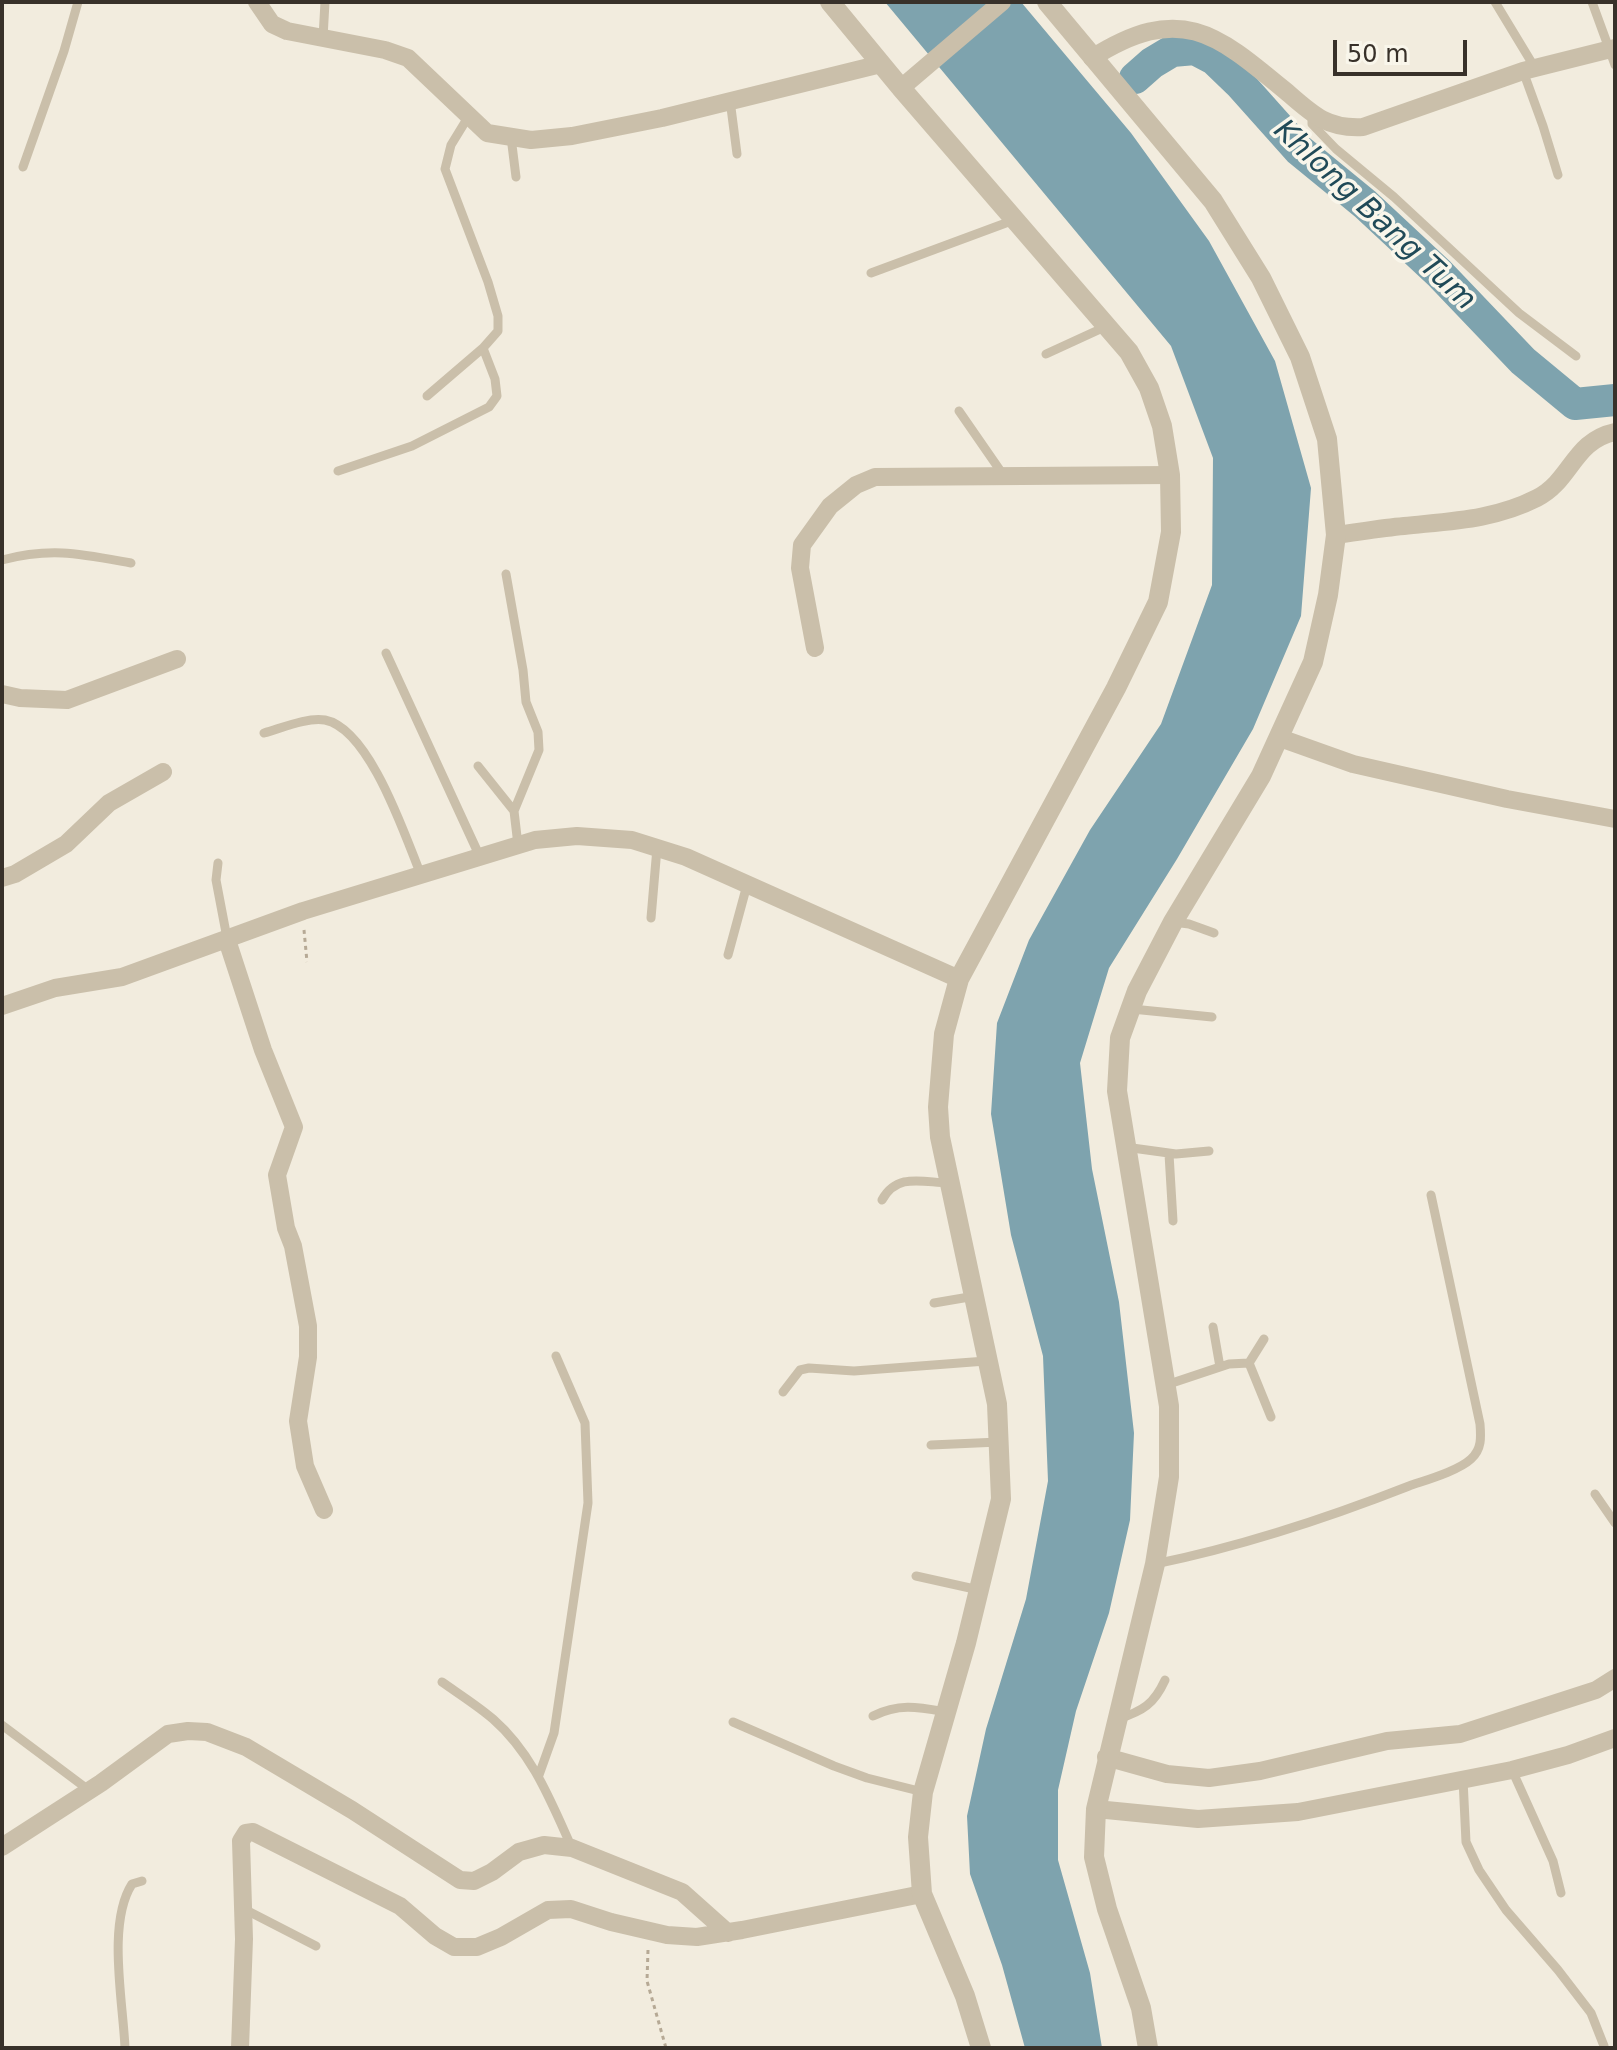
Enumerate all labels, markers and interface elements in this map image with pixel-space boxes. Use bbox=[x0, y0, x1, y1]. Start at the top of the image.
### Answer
scale bar bbox=[1337, 24, 1471, 74]
text: 50 m bbox=[1347, 40, 1409, 68]
water label: Khlong Bang Tum bbox=[1266, 113, 1482, 319]

